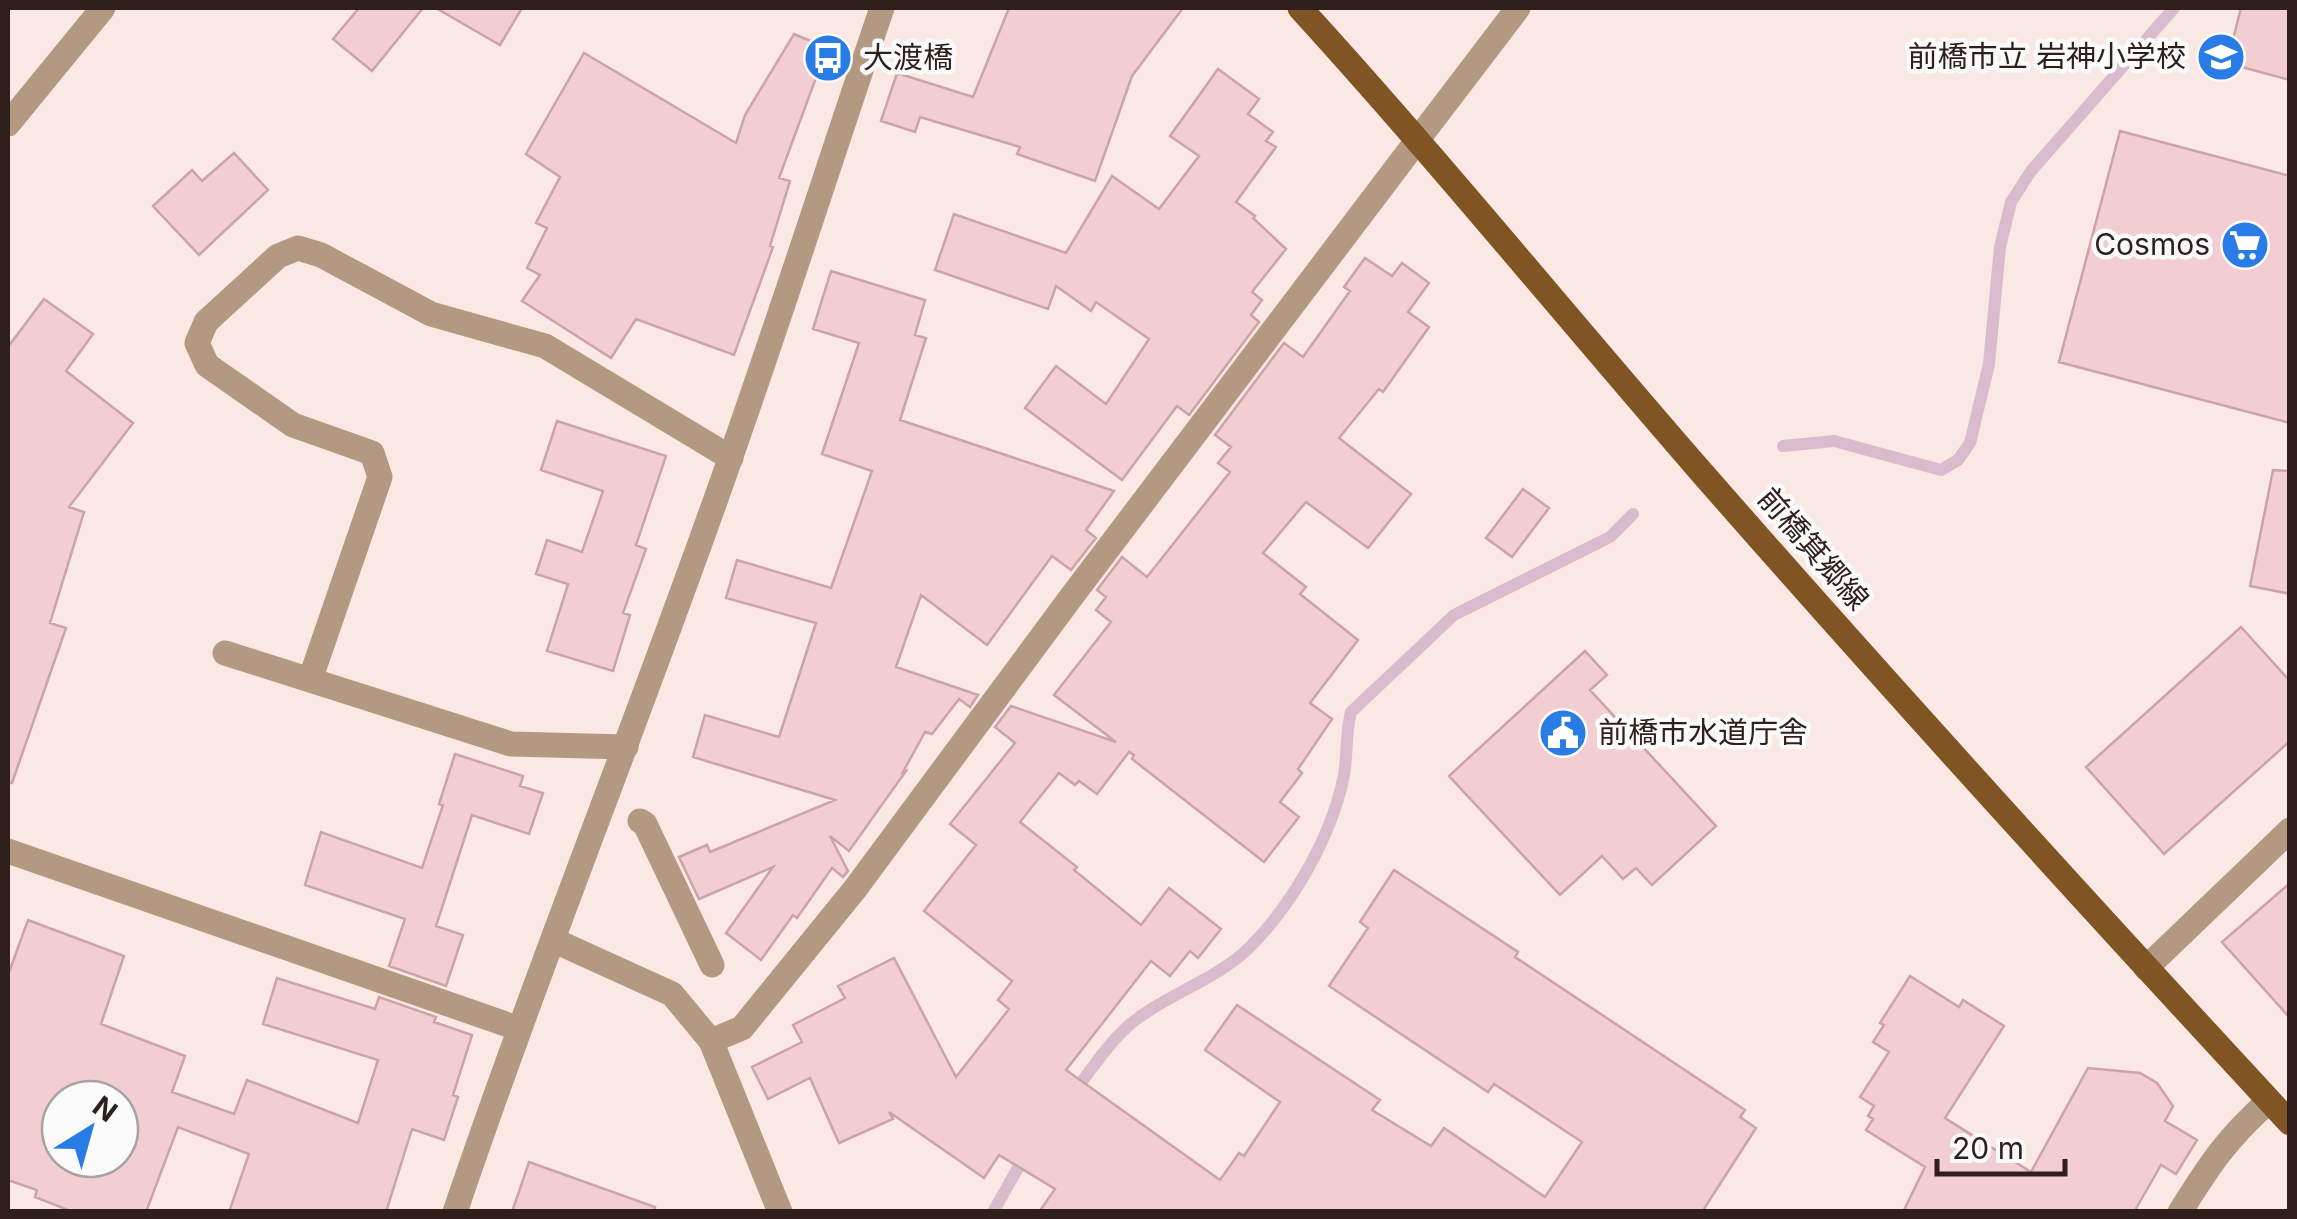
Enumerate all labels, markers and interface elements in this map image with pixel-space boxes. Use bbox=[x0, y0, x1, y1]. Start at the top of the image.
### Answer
school or university icon: 前橋市立 岩神小学校 bbox=[2195, 31, 2247, 83]
bus stop icon: 大渡橋 bbox=[802, 32, 854, 84]
place label: 前橋市立 岩神小学校 bbox=[1908, 38, 2186, 74]
place label: 大渡橋 bbox=[863, 39, 953, 75]
supermarket icon: Cosmos bbox=[2219, 219, 2271, 271]
place label: Cosmos bbox=[2094, 226, 2210, 262]
street label: 前橋箕郷線 bbox=[1751, 480, 1877, 617]
public building icon: 前橋市水道庁舎 bbox=[1537, 707, 1589, 759]
place label: 前橋市水道庁舎 bbox=[1598, 714, 1808, 750]
north arrow bbox=[40, 1079, 140, 1179]
text: N bbox=[86, 1089, 124, 1129]
scale bar bbox=[1937, 1114, 2064, 1176]
text: 20 m bbox=[1952, 1130, 2024, 1166]

